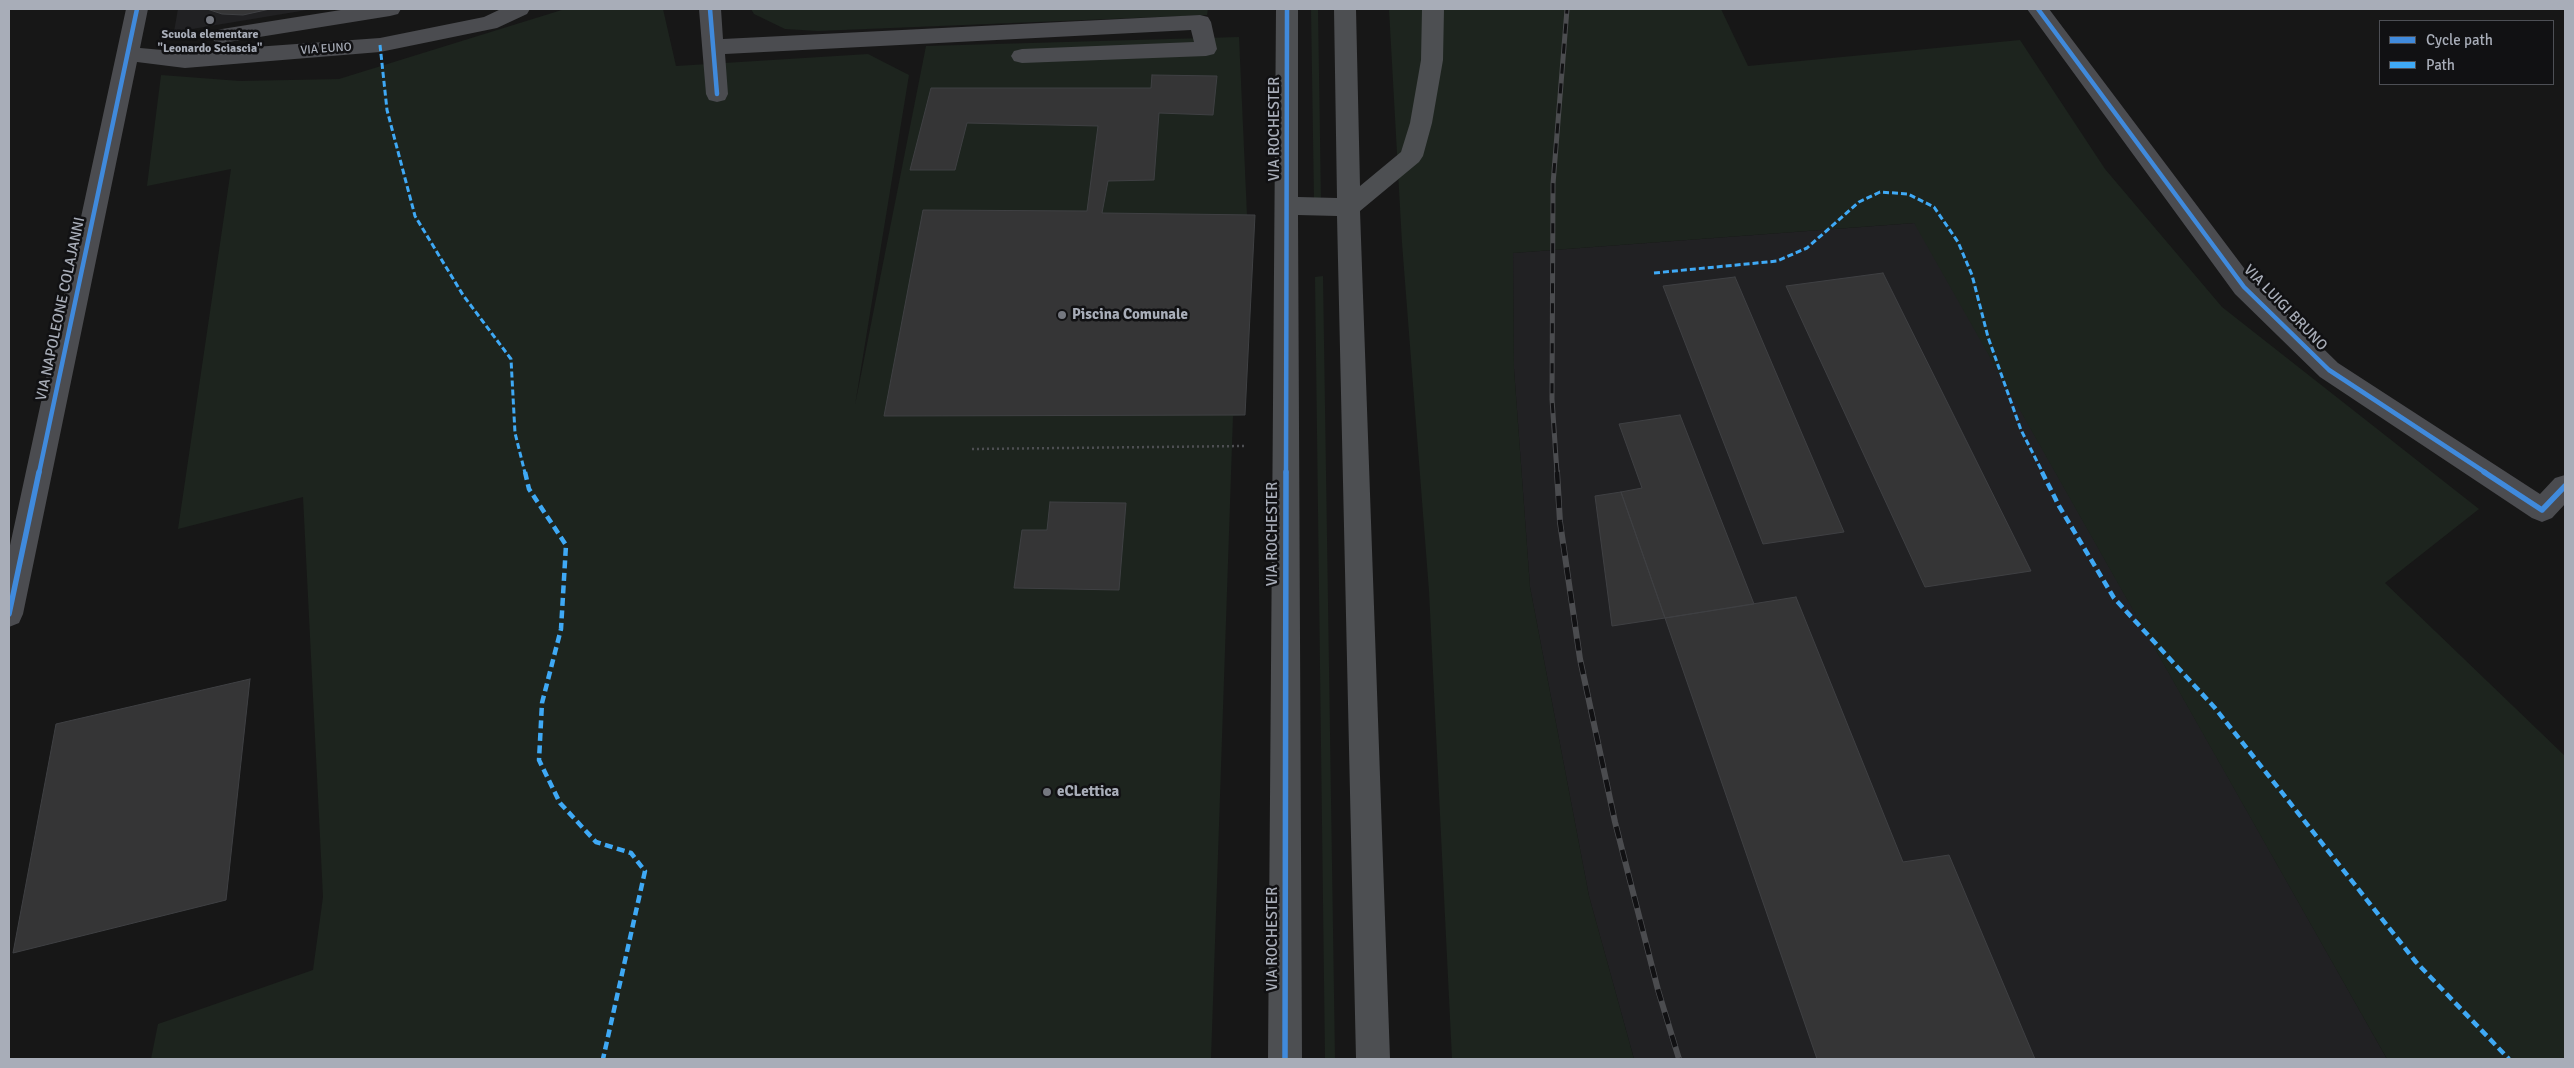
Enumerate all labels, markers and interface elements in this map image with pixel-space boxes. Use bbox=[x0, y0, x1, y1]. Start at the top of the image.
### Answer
marker: Scuola elementare "Leonardo Sciascia" bbox=[204, 14, 216, 26]
legend bbox=[2379, 20, 2554, 85]
place label: Scuola elementare "Leonardo Sciascia" bbox=[158, 28, 262, 56]
text: Cycle path bbox=[2426, 31, 2493, 49]
street label: VIA EUNO bbox=[300, 40, 352, 58]
text: Path bbox=[2426, 56, 2455, 74]
street label: VIA ROCHESTER bbox=[1266, 77, 1284, 181]
street label: VIA NAPOLEONE COLAJANNI bbox=[33, 215, 89, 403]
street label: VIA LUIGI BRUNO bbox=[2239, 261, 2331, 355]
place label: Piscina Comunale bbox=[1072, 306, 1188, 324]
marker: Piscina Comunale bbox=[1056, 309, 1068, 321]
street label: VIA ROCHESTER bbox=[1264, 482, 1282, 586]
place label: eCLettica bbox=[1057, 783, 1119, 801]
marker: eCLettica bbox=[1041, 786, 1053, 798]
street label: VIA ROCHESTER bbox=[1264, 887, 1282, 991]

